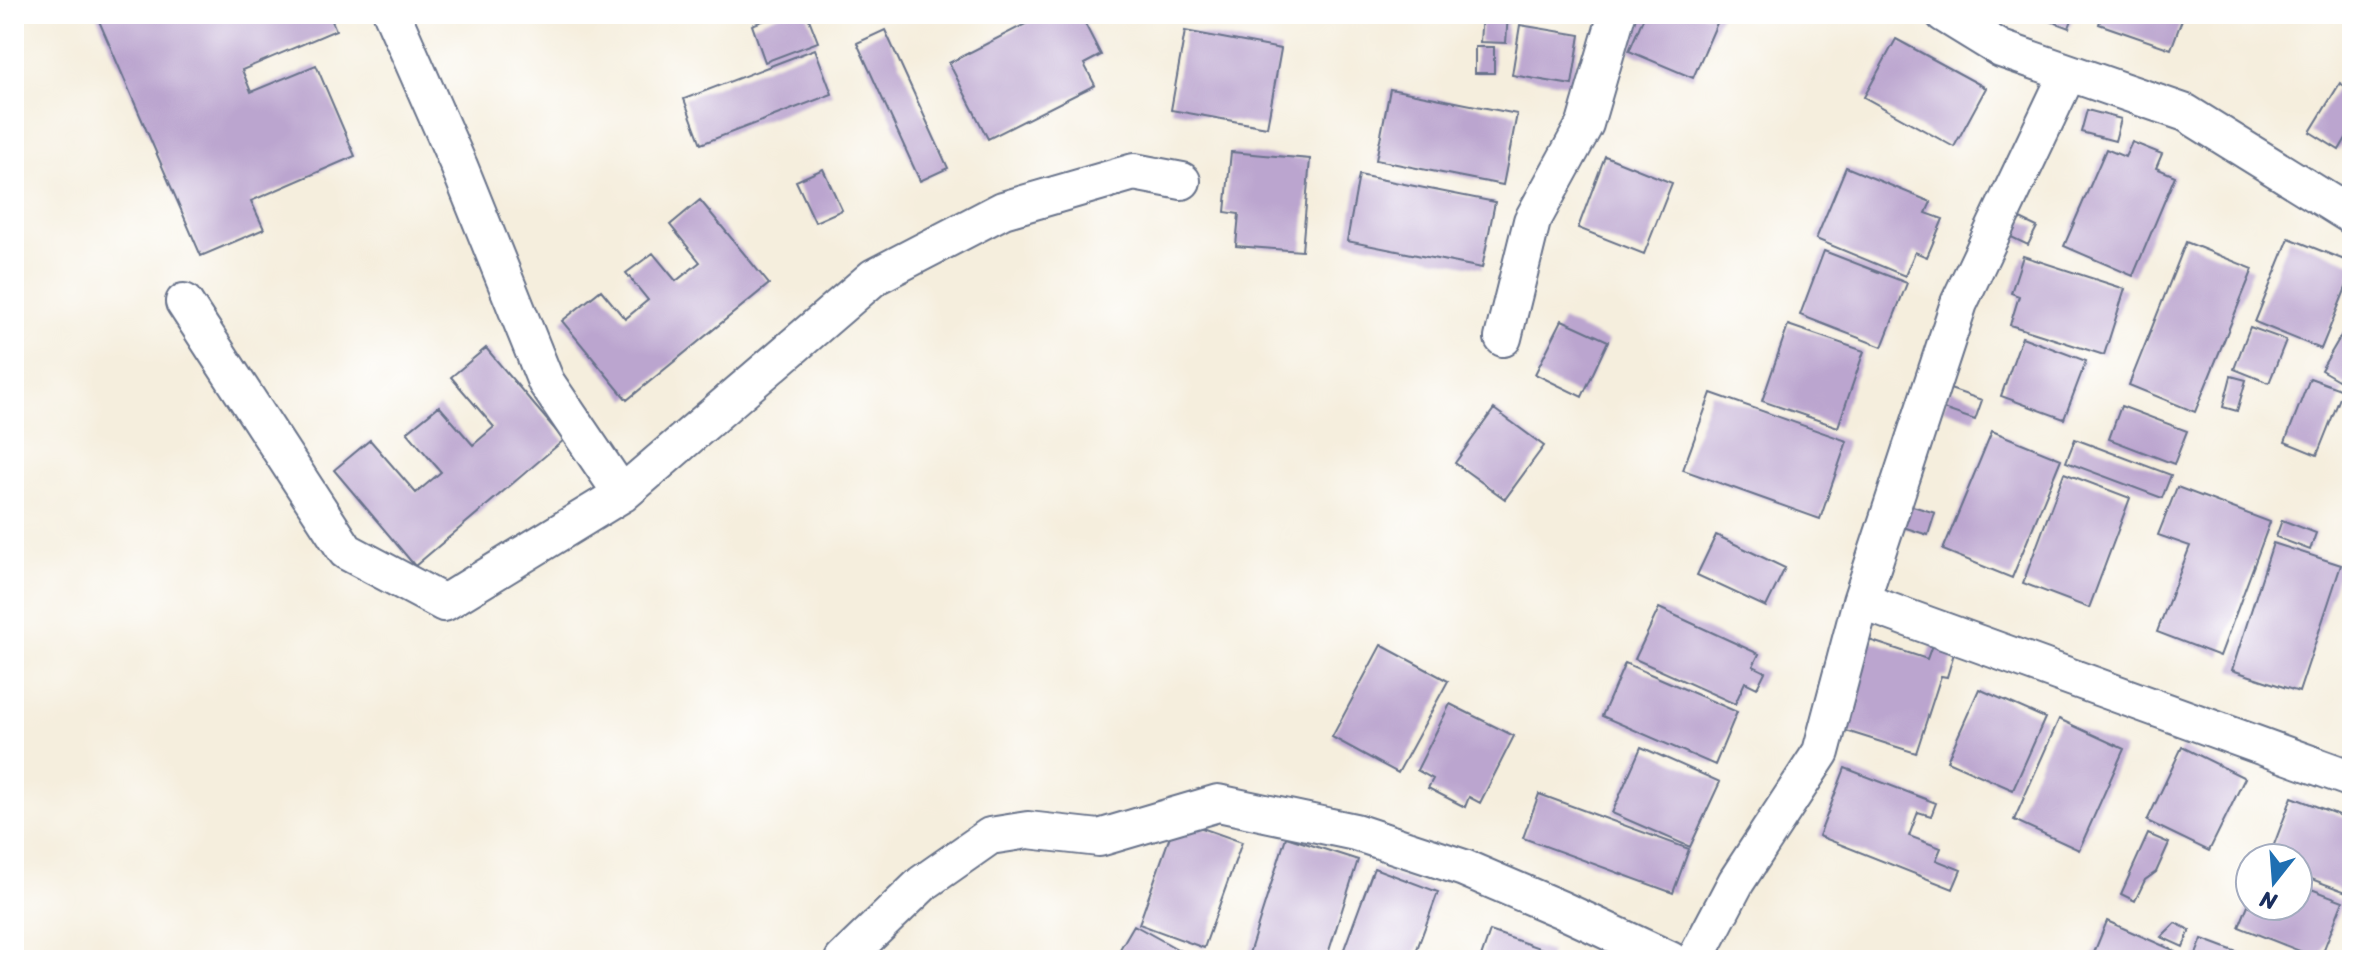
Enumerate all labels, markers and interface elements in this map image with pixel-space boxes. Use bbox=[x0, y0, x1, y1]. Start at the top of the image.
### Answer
north arrow bbox=[2234, 842, 2314, 922]
text: N bbox=[2255, 880, 2282, 922]

